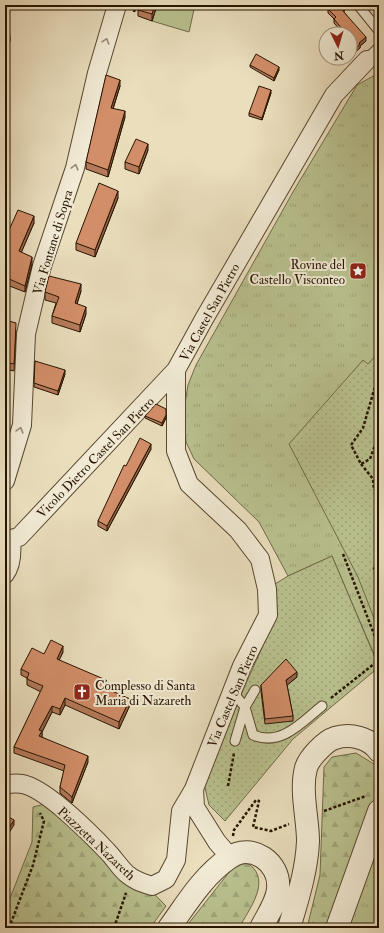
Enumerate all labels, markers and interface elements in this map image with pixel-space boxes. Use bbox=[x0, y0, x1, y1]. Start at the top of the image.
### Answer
north arrow bbox=[318, 26, 358, 66]
one-way arrow bbox=[101, 38, 110, 45]
text: N bbox=[332, 48, 345, 62]
one-way arrow bbox=[70, 164, 79, 171]
street label: Via Fontane di Sopra bbox=[29, 187, 78, 297]
place label: Rovine del Castello Visconteo bbox=[249, 257, 346, 288]
street label: Via Castel San Pietro bbox=[176, 261, 243, 364]
place icon: Rovine del Castello Visconteo bbox=[348, 261, 368, 281]
street label: Vicolo Dietro Castel San Pietro bbox=[34, 394, 158, 522]
one-way arrow bbox=[15, 427, 24, 434]
street label: Via Castel San Pietro bbox=[204, 643, 262, 750]
place label: Complesso di Santa Maria di Nazareth bbox=[95, 678, 196, 709]
church icon: Complesso di Santa Maria di Nazareth bbox=[72, 682, 92, 702]
street label: Piazzetta Nazareth bbox=[54, 804, 139, 884]

